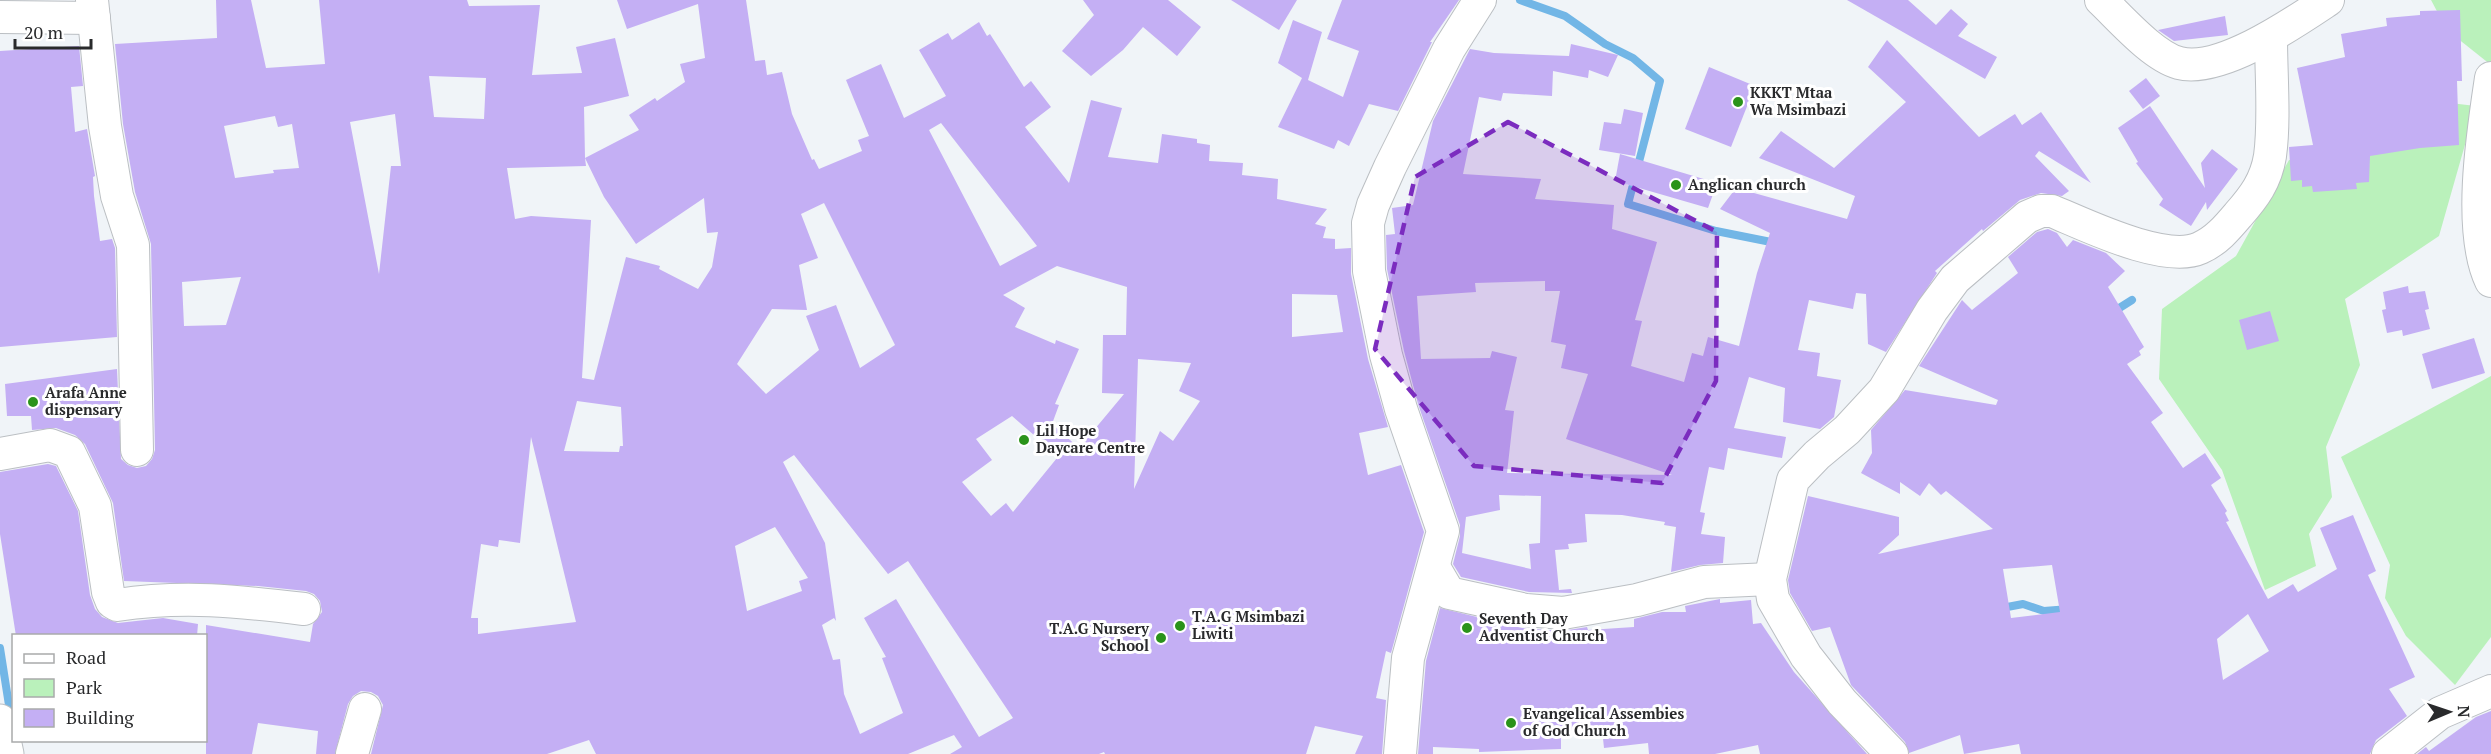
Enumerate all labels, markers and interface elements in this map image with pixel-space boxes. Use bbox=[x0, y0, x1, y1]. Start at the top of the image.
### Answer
scale bar bbox=[15, 12, 92, 50]
text: 20 m bbox=[24, 20, 64, 44]
place label: KKKT Mtaa Wa Msimbazi bbox=[1750, 82, 1846, 119]
marker: KKKT Mtaa Wa Msimbazi bbox=[1731, 95, 1745, 109]
place label: Anglican church bbox=[1688, 174, 1806, 194]
marker: Anglican church bbox=[1669, 178, 1683, 192]
place label: Arafa Anne dispensary bbox=[45, 382, 127, 419]
marker: Arafa Anne dispensary bbox=[26, 395, 40, 409]
place label: Lil Hope Daycare Centre bbox=[1036, 420, 1145, 457]
marker: Lil Hope Daycare Centre bbox=[1017, 433, 1031, 447]
place label: T.A.G Msimbazi Liwiti bbox=[1192, 606, 1305, 643]
place label: Seventh Day Adventist Church bbox=[1479, 608, 1605, 645]
place label: T.A.G Nursery School bbox=[1049, 618, 1150, 655]
marker: T.A.G Msimbazi Liwiti bbox=[1173, 619, 1187, 633]
marker: Seventh Day Adventist Church bbox=[1460, 621, 1474, 635]
marker: T.A.G Nursery School bbox=[1154, 631, 1168, 645]
legend bbox=[12, 634, 207, 742]
text: Road bbox=[66, 645, 106, 669]
text: Park bbox=[66, 675, 103, 699]
north arrow bbox=[2419, 682, 2479, 742]
place label: Evangelical Assembies of God Church bbox=[1523, 703, 1684, 740]
text: Building bbox=[66, 705, 134, 729]
text: N bbox=[2453, 705, 2475, 718]
marker: Evangelical Assembies of God Church bbox=[1504, 716, 1518, 730]

